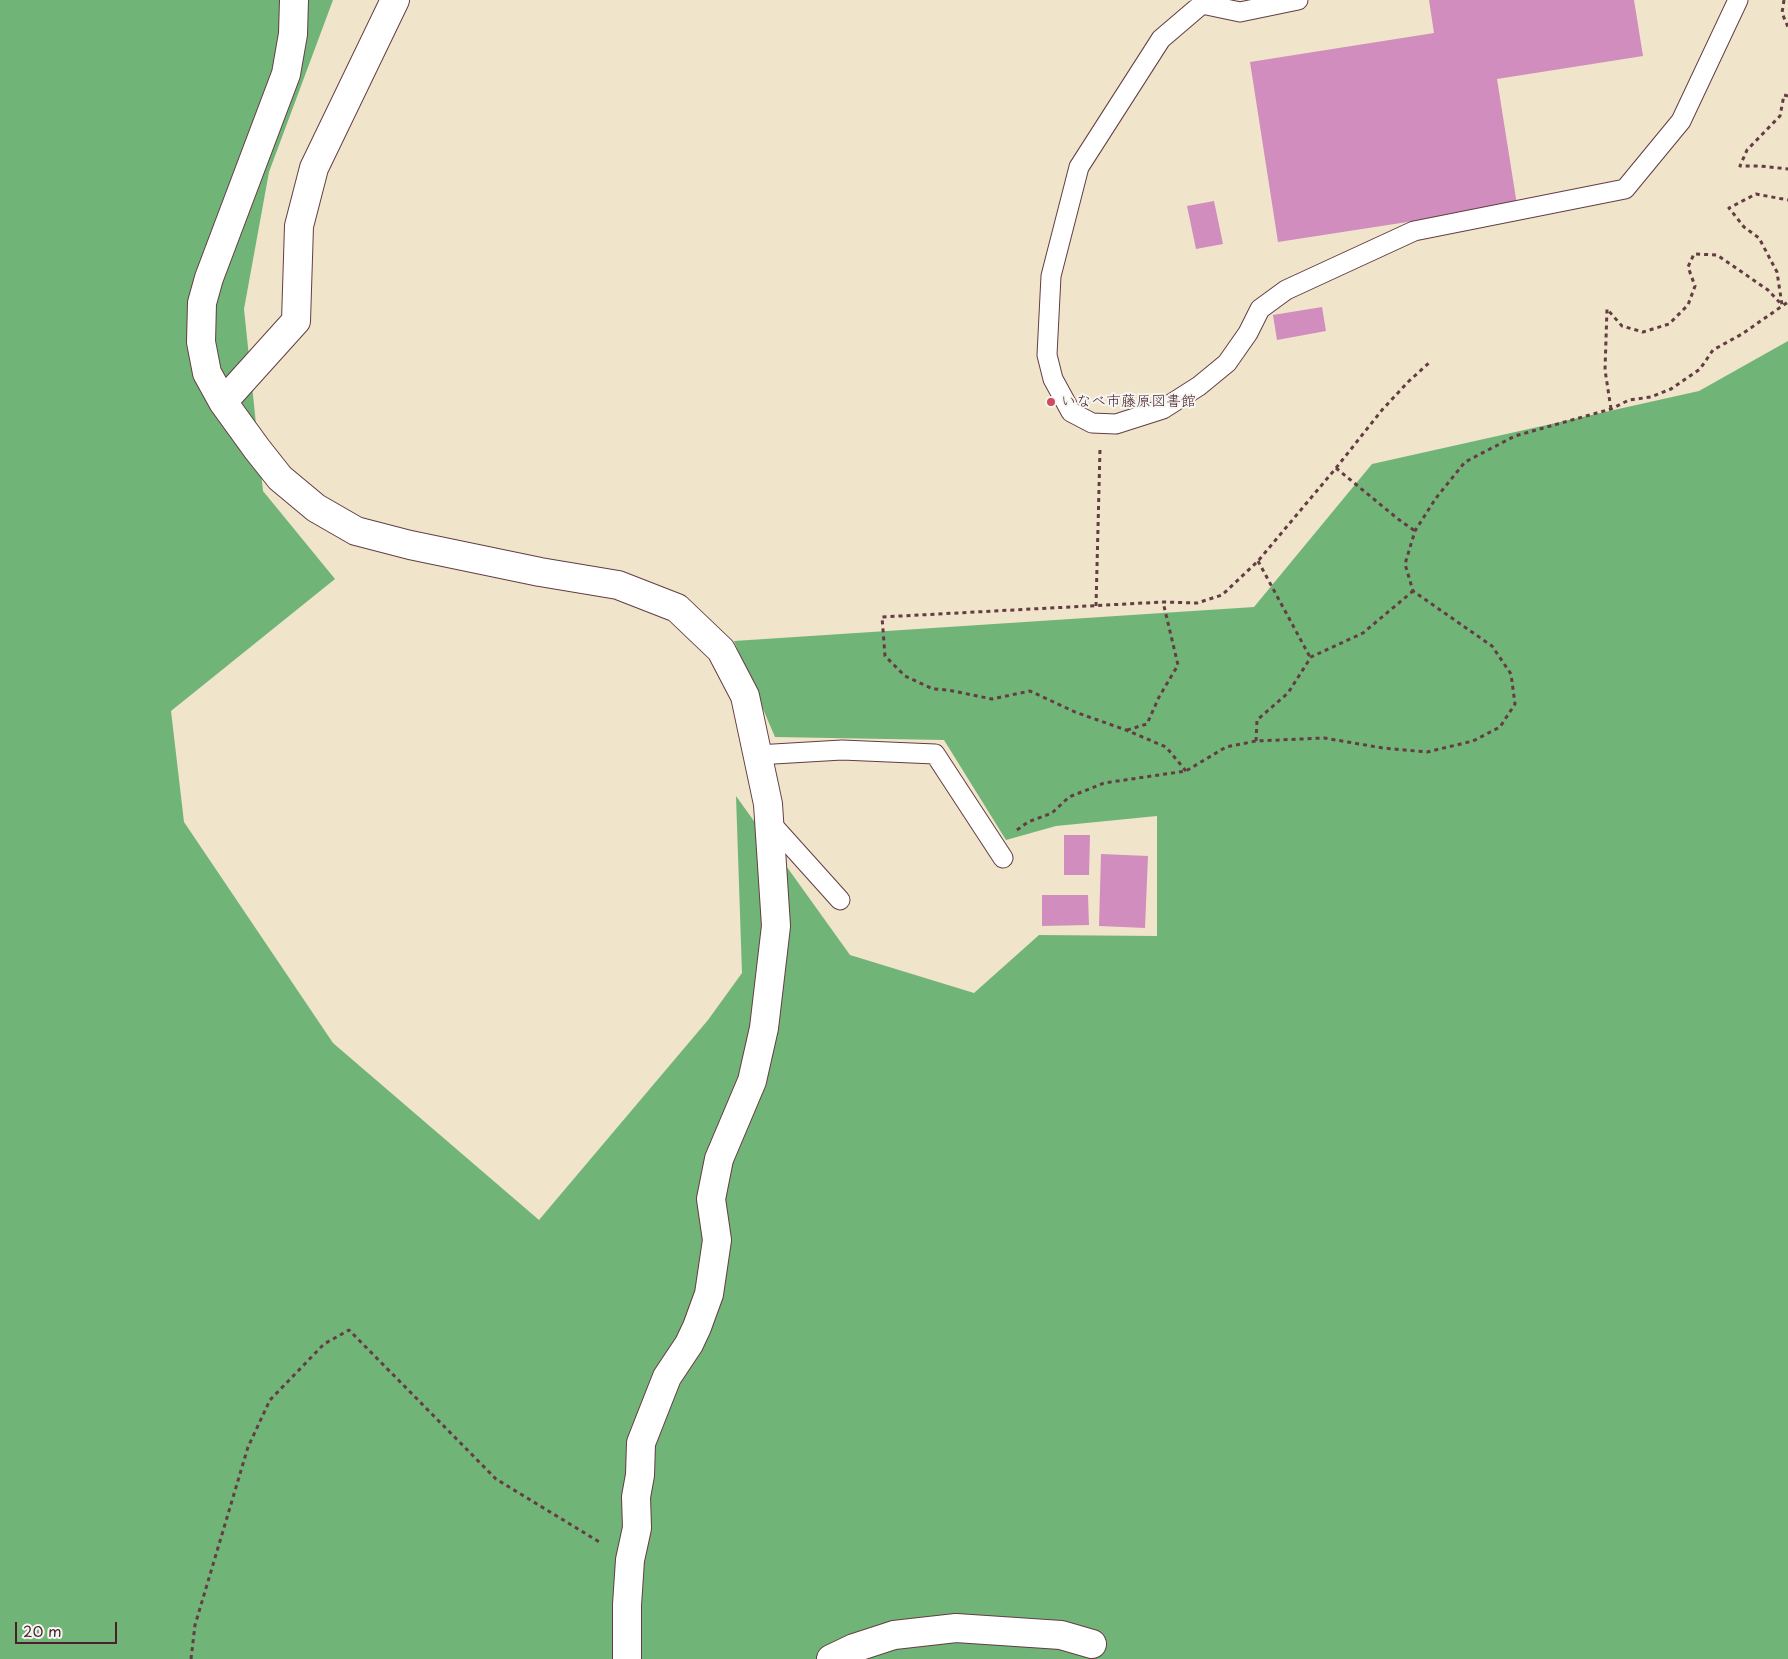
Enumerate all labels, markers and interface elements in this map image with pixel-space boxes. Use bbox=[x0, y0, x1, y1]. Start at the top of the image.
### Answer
place label: いなべ市藤原図書館 bbox=[1061, 393, 1196, 411]
marker: いなべ市藤原図書館 bbox=[1045, 396, 1057, 408]
scale bar bbox=[18, 1612, 120, 1644]
text: 20 m bbox=[23, 1619, 62, 1642]

